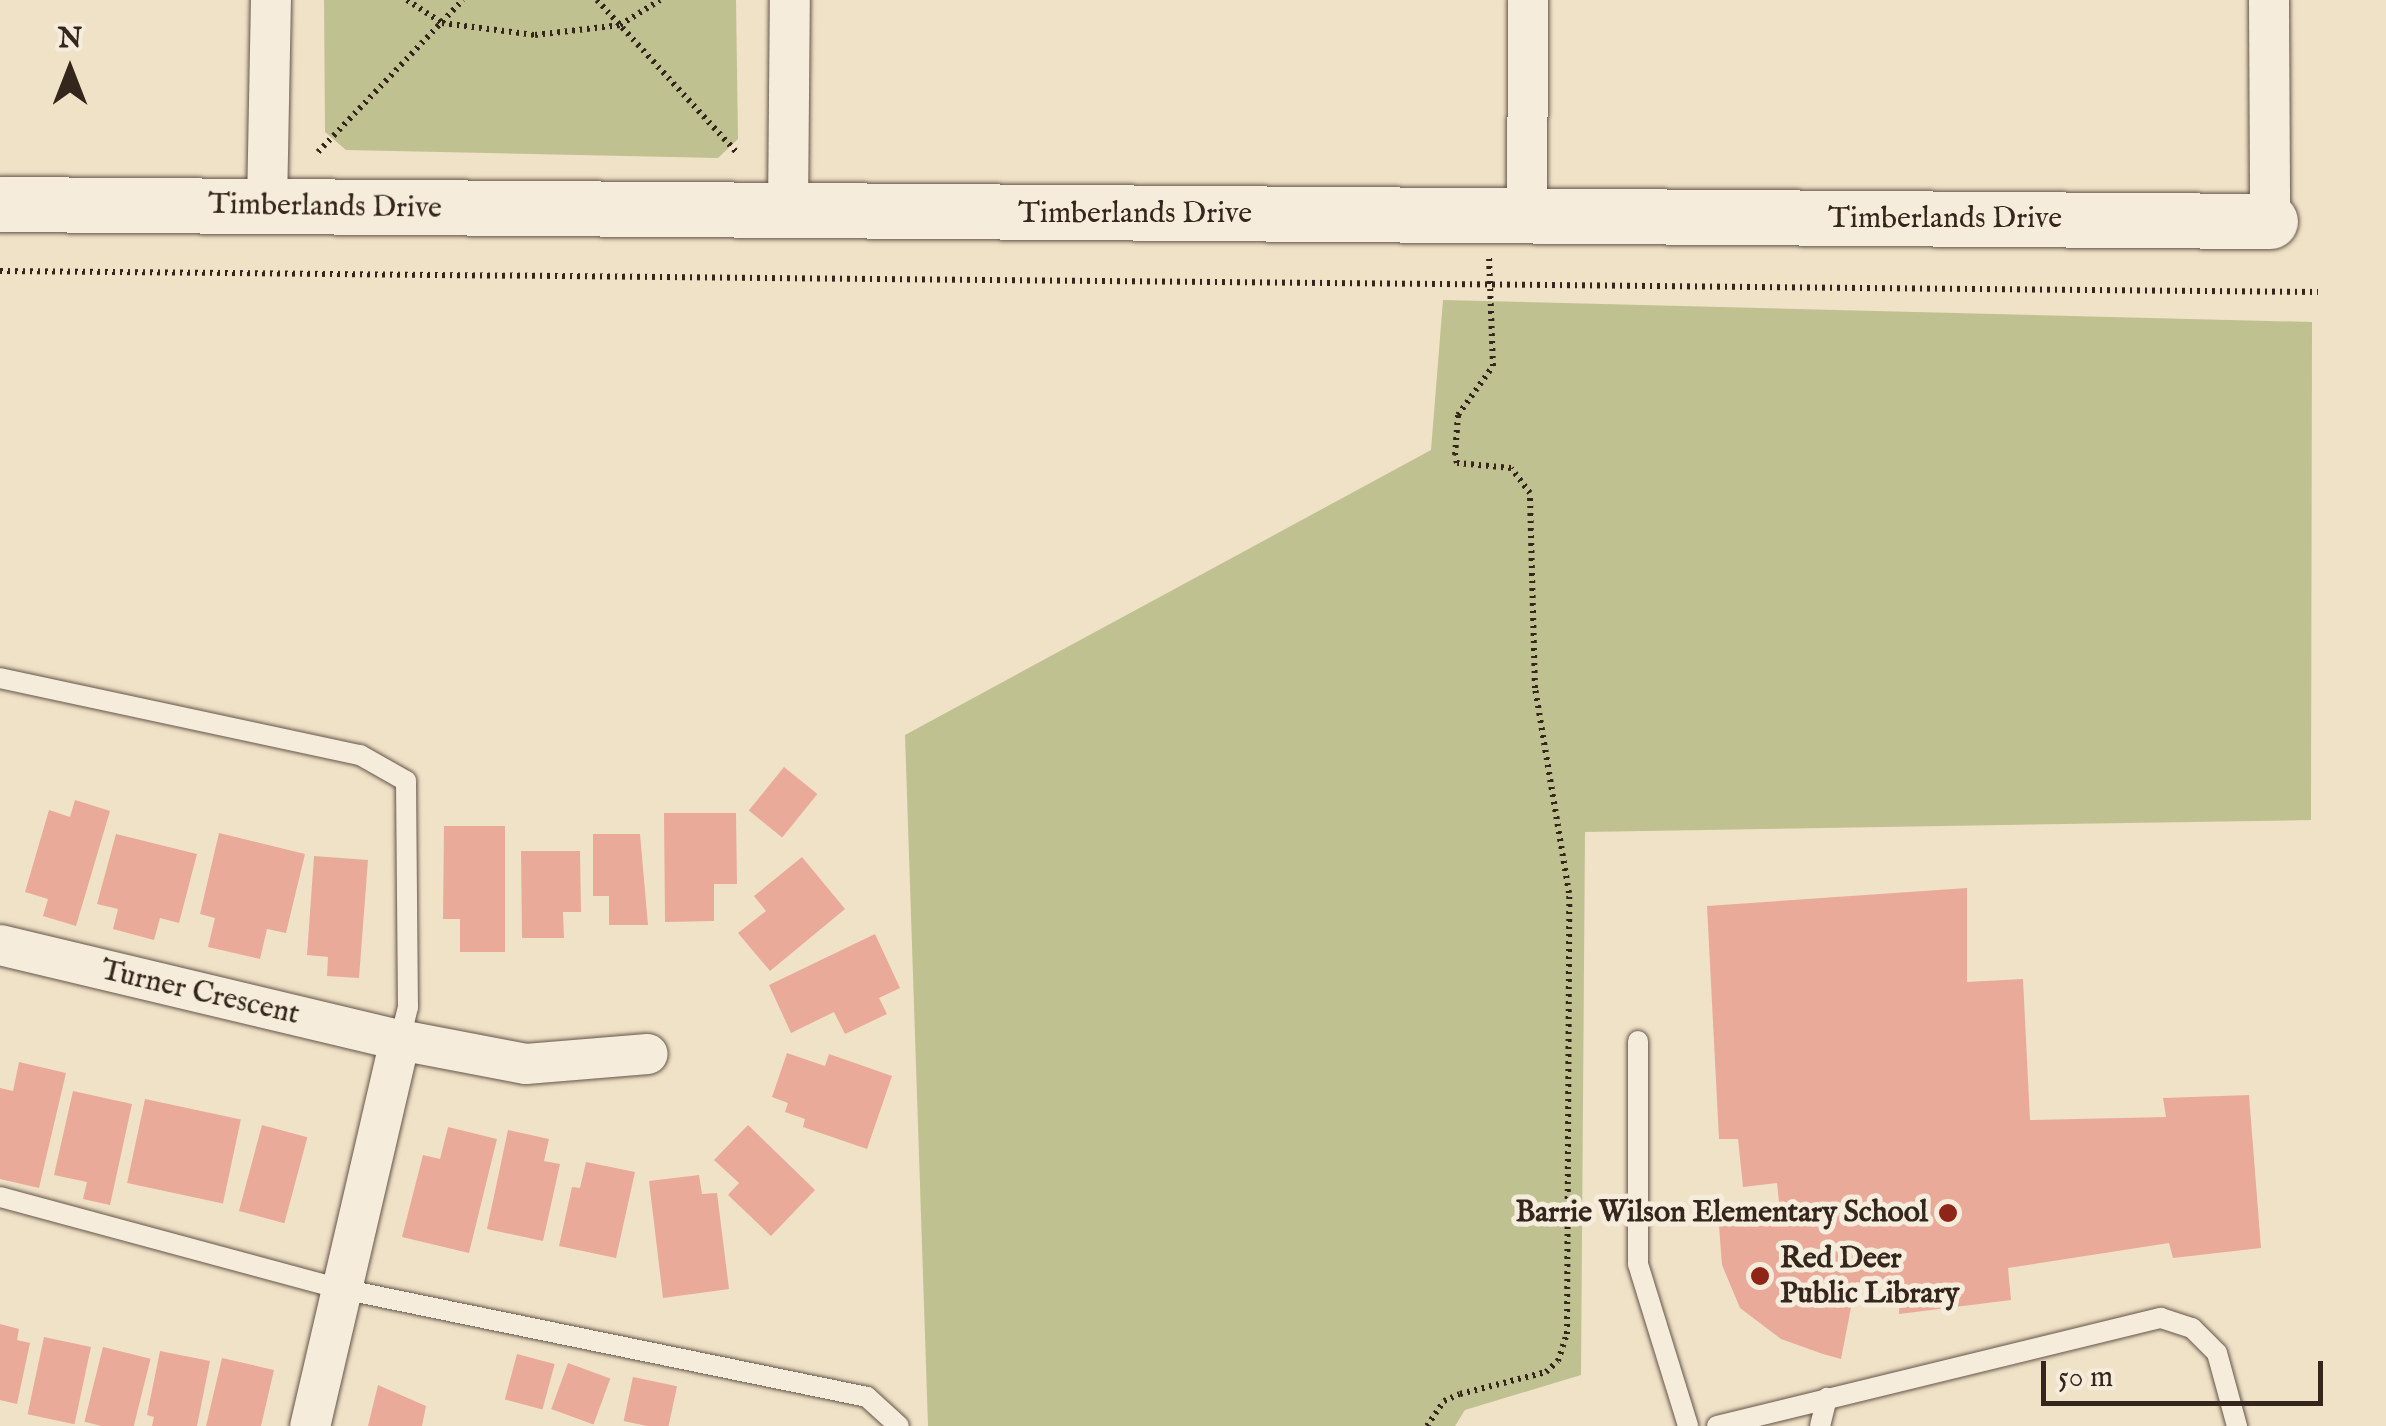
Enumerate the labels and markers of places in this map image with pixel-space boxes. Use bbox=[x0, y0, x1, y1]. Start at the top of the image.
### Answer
place label: Barrie Wilson Elementary School bbox=[1515, 1195, 1928, 1231]
marker: Barrie Wilson Elementary School bbox=[1937, 1202, 1959, 1224]
place label: Red Deer Public Library bbox=[1780, 1241, 1959, 1312]
marker: Red Deer Public Library bbox=[1749, 1265, 1771, 1287]

